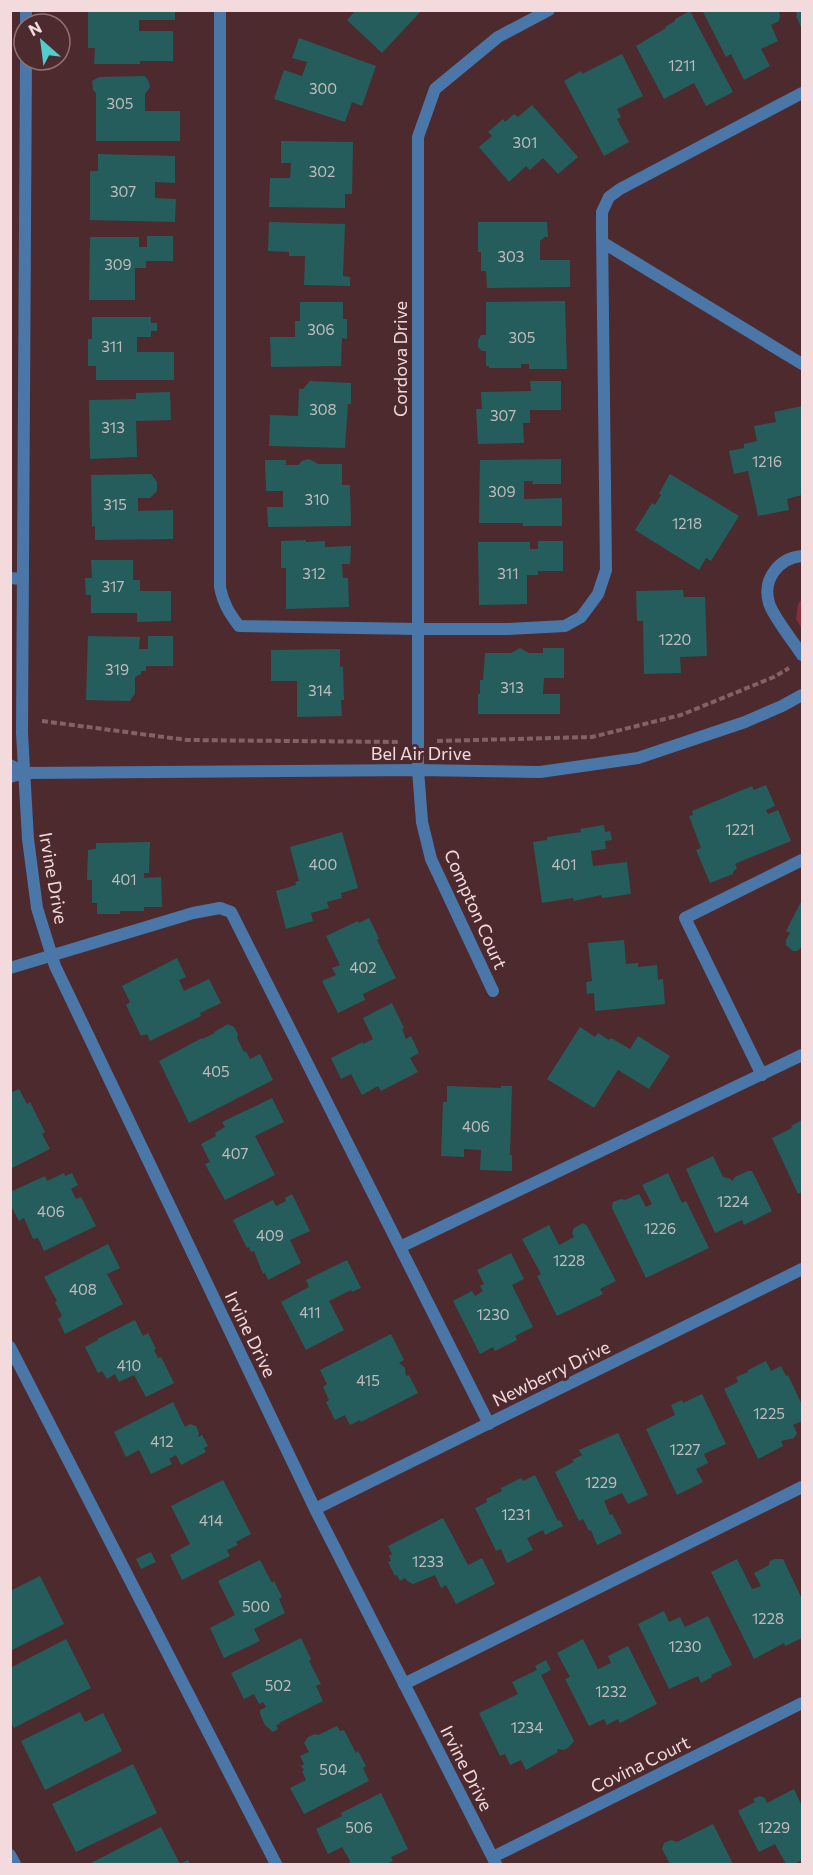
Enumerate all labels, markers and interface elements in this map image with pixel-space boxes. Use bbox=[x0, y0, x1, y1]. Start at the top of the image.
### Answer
north arrow bbox=[12, 12, 72, 72]
text: N bbox=[25, 17, 44, 40]
house number: 1211 bbox=[668, 56, 696, 74]
house number: 300 bbox=[309, 79, 337, 97]
house number: 305 bbox=[107, 94, 133, 112]
house number: 301 bbox=[513, 133, 537, 151]
house number: 302 bbox=[309, 162, 335, 180]
house number: 307 bbox=[110, 182, 136, 200]
house number: 303 bbox=[498, 247, 524, 265]
house number: 309 bbox=[104, 255, 132, 273]
street label: Cordova Drive bbox=[389, 301, 411, 417]
house number: 306 bbox=[307, 320, 335, 338]
house number: 305 bbox=[509, 328, 535, 346]
house number: 311 bbox=[101, 337, 123, 355]
house number: 308 bbox=[309, 400, 337, 418]
house number: 307 bbox=[490, 406, 516, 424]
house number: 313 bbox=[101, 418, 125, 436]
house number: 1216 bbox=[752, 452, 782, 470]
house number: 309 bbox=[488, 482, 516, 500]
house number: 310 bbox=[305, 490, 329, 508]
house number: 315 bbox=[103, 495, 127, 513]
house number: 1218 bbox=[672, 514, 702, 532]
house number: 312 bbox=[302, 564, 326, 582]
house number: 311 bbox=[497, 564, 519, 582]
house number: 317 bbox=[102, 577, 125, 595]
house number: 1220 bbox=[659, 630, 691, 648]
house number: 319 bbox=[105, 660, 129, 678]
house number: 313 bbox=[500, 678, 524, 696]
house number: 314 bbox=[308, 681, 332, 699]
street label: Bel Air Drive bbox=[371, 742, 471, 764]
house number: 1221 bbox=[725, 820, 755, 838]
street label: Irvine Drive bbox=[35, 830, 73, 926]
street label: Compton Court bbox=[440, 846, 512, 972]
house number: 400 bbox=[309, 855, 337, 873]
house number: 401 bbox=[551, 855, 577, 873]
house number: 401 bbox=[111, 870, 137, 888]
house number: 402 bbox=[349, 958, 377, 976]
house number: 405 bbox=[202, 1062, 230, 1080]
house number: 406 bbox=[462, 1117, 490, 1135]
house number: 407 bbox=[222, 1144, 248, 1162]
house number: 1224 bbox=[717, 1192, 749, 1210]
house number: 406 bbox=[37, 1202, 65, 1220]
house number: 1226 bbox=[644, 1219, 676, 1237]
house number: 409 bbox=[256, 1226, 284, 1244]
house number: 1228 bbox=[553, 1251, 585, 1269]
house number: 408 bbox=[69, 1280, 97, 1298]
street label: Irvine Drive bbox=[221, 1287, 281, 1381]
house number: 411 bbox=[299, 1303, 321, 1321]
house number: 1230 bbox=[476, 1305, 510, 1323]
street label: Newberry Drive bbox=[489, 1335, 613, 1411]
house number: 410 bbox=[117, 1356, 141, 1374]
house number: 415 bbox=[356, 1371, 380, 1389]
house number: 1225 bbox=[753, 1404, 785, 1422]
house number: 412 bbox=[150, 1432, 174, 1450]
house number: 1227 bbox=[670, 1440, 701, 1458]
house number: 1229 bbox=[585, 1473, 617, 1491]
house number: 1231 bbox=[501, 1505, 531, 1523]
house number: 414 bbox=[199, 1511, 223, 1529]
house number: 1233 bbox=[412, 1552, 444, 1570]
house number: 500 bbox=[242, 1597, 270, 1615]
house number: 1228 bbox=[752, 1609, 784, 1627]
house number: 1230 bbox=[668, 1637, 702, 1655]
house number: 502 bbox=[265, 1676, 291, 1694]
house number: 1232 bbox=[595, 1682, 627, 1700]
house number: 1234 bbox=[511, 1718, 543, 1736]
street label: Irvine Drive bbox=[436, 1722, 498, 1814]
street label: Covina Court bbox=[587, 1731, 693, 1797]
house number: 504 bbox=[319, 1760, 347, 1778]
house number: 506 bbox=[345, 1818, 373, 1836]
house number: 1229 bbox=[758, 1818, 790, 1836]

